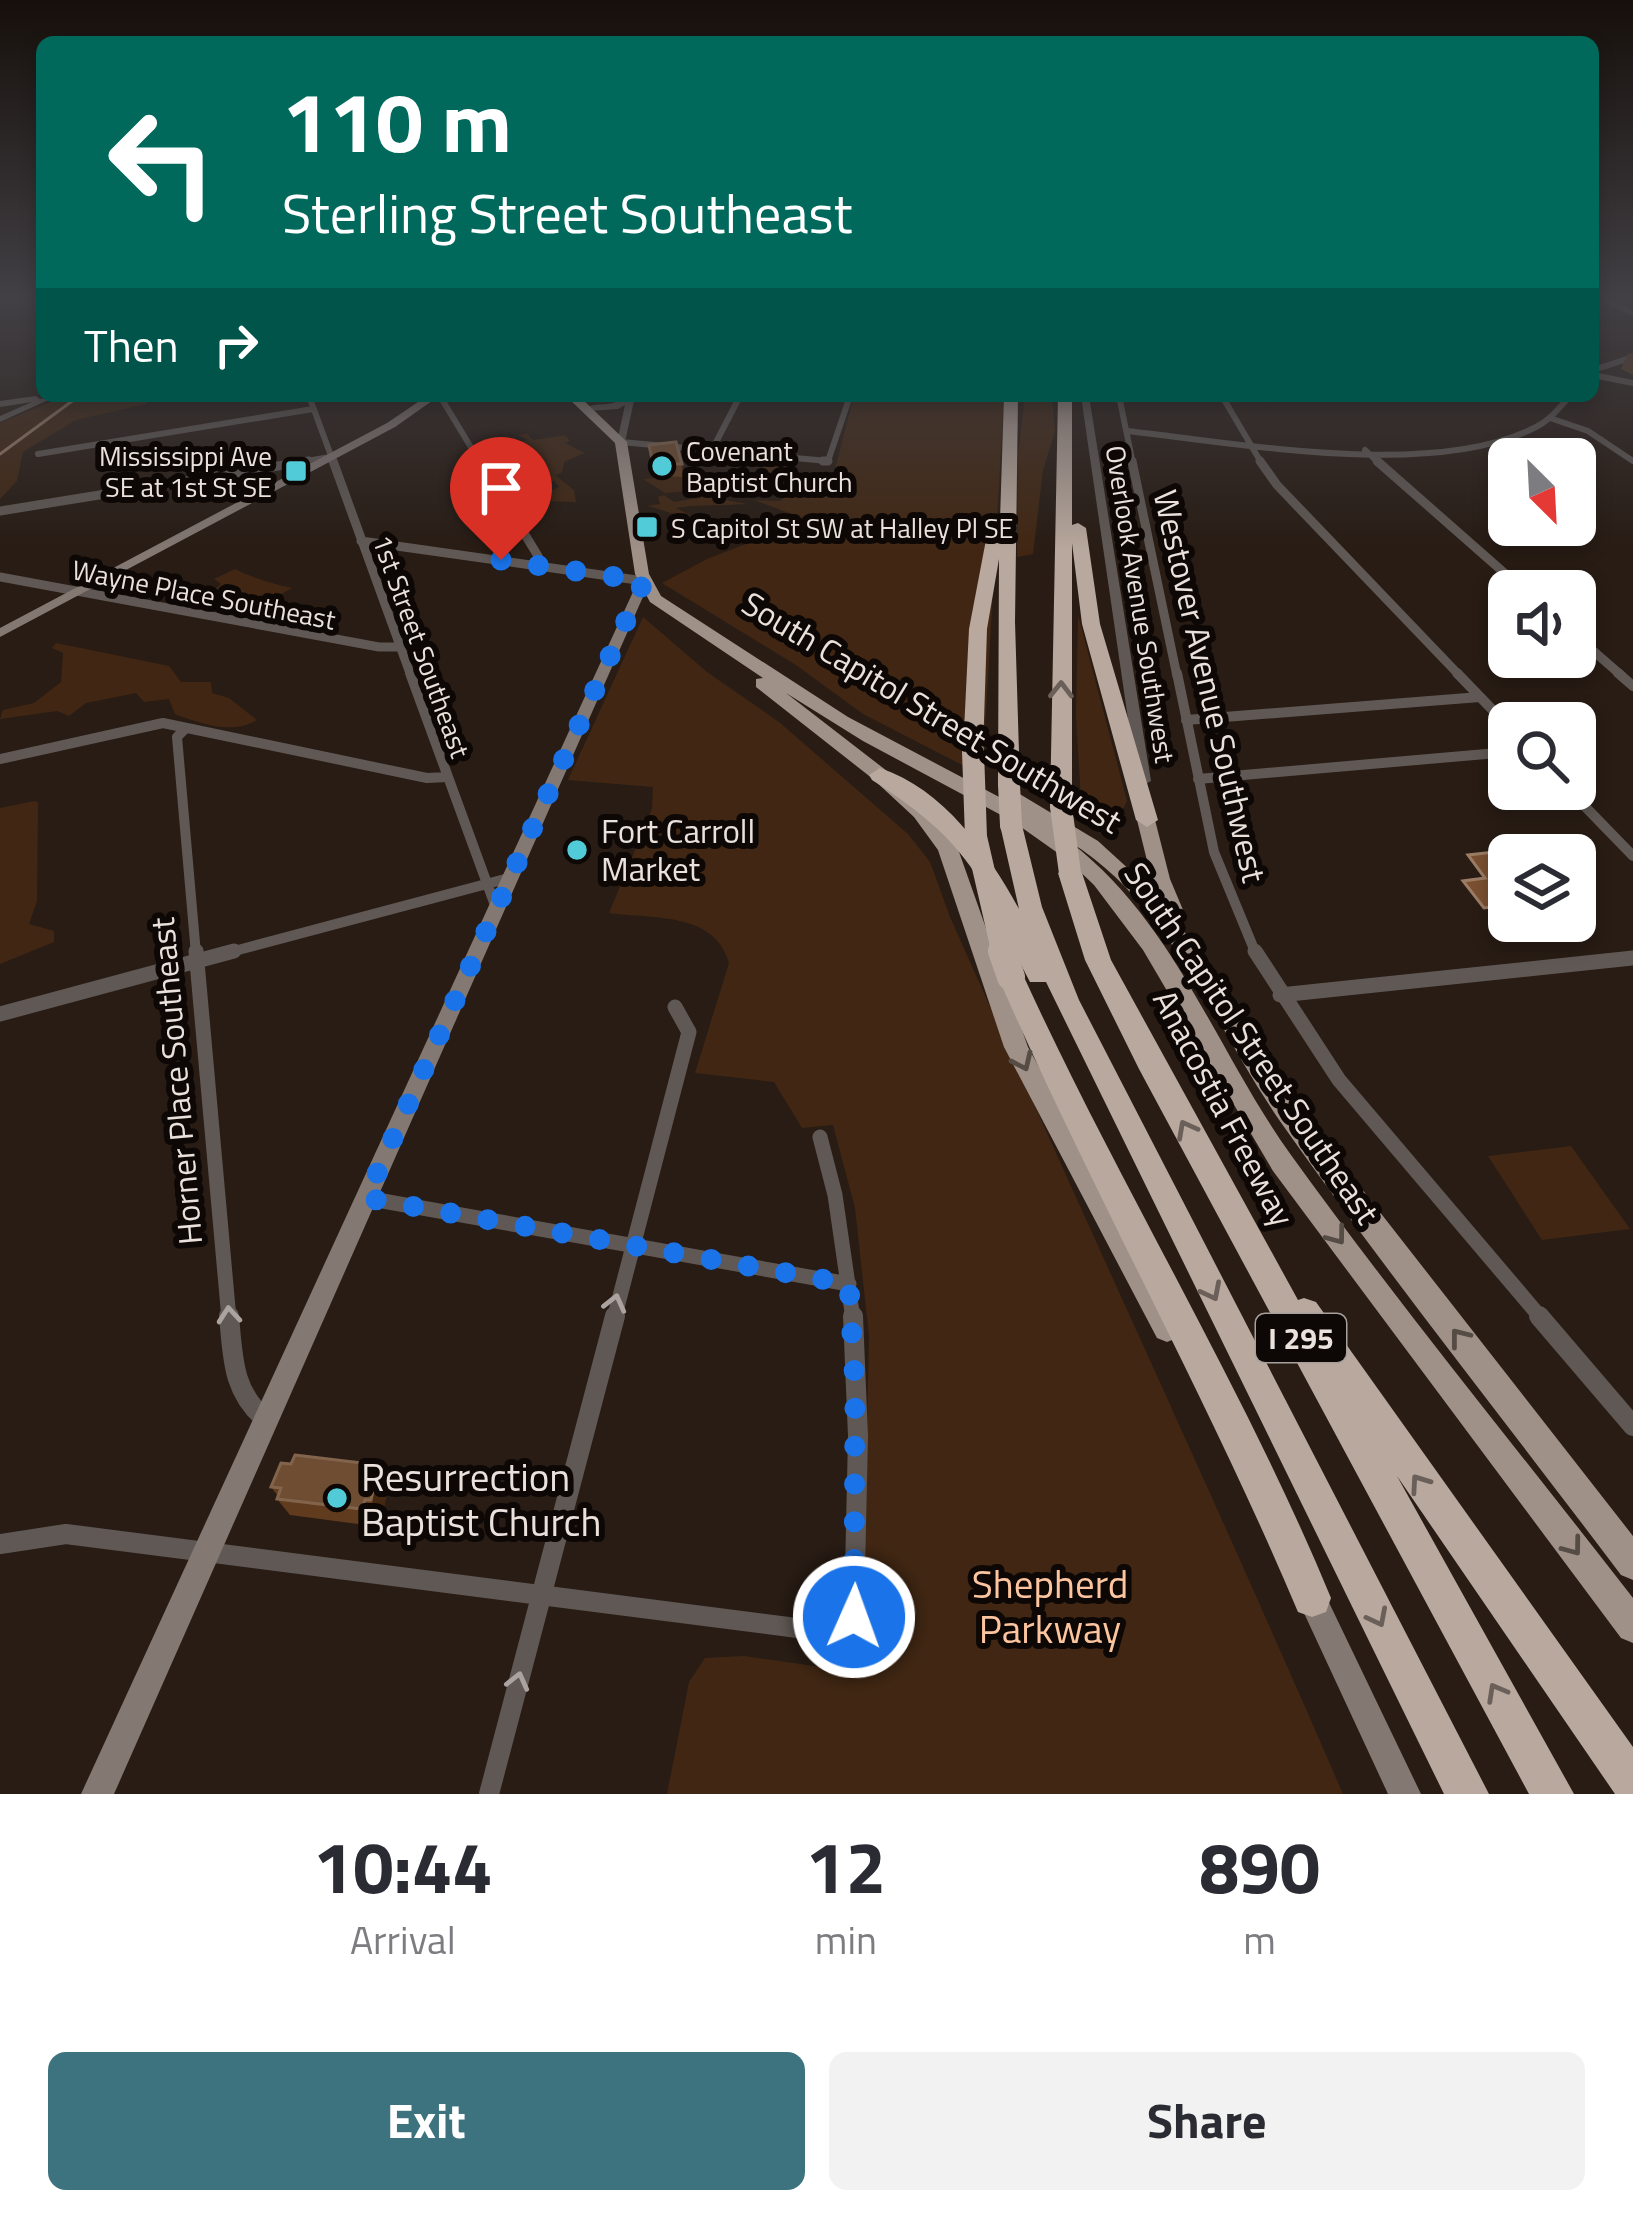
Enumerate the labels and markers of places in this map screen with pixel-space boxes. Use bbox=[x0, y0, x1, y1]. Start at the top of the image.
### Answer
place label: Covenant Baptist Church bbox=[686, 430, 853, 502]
place label: Mississippi Ave SE at 1st St SE bbox=[99, 435, 272, 507]
pin bbox=[450, 437, 552, 560]
marker: Covenant Baptist Church bbox=[649, 453, 675, 479]
marker: Mississippi Ave SE at 1st St SE bbox=[283, 458, 309, 484]
place label: S Capitol St SW at Halley Pl SE bbox=[671, 507, 1013, 548]
marker: S Capitol St SW at Halley Pl SE bbox=[634, 514, 660, 540]
place label: Fort Carroll Market bbox=[601, 806, 755, 894]
marker: Fort Carroll Market bbox=[564, 837, 590, 863]
place label: Resurrection Baptist Church bbox=[361, 1447, 602, 1551]
marker: Resurrection Baptist Church bbox=[324, 1485, 350, 1511]

